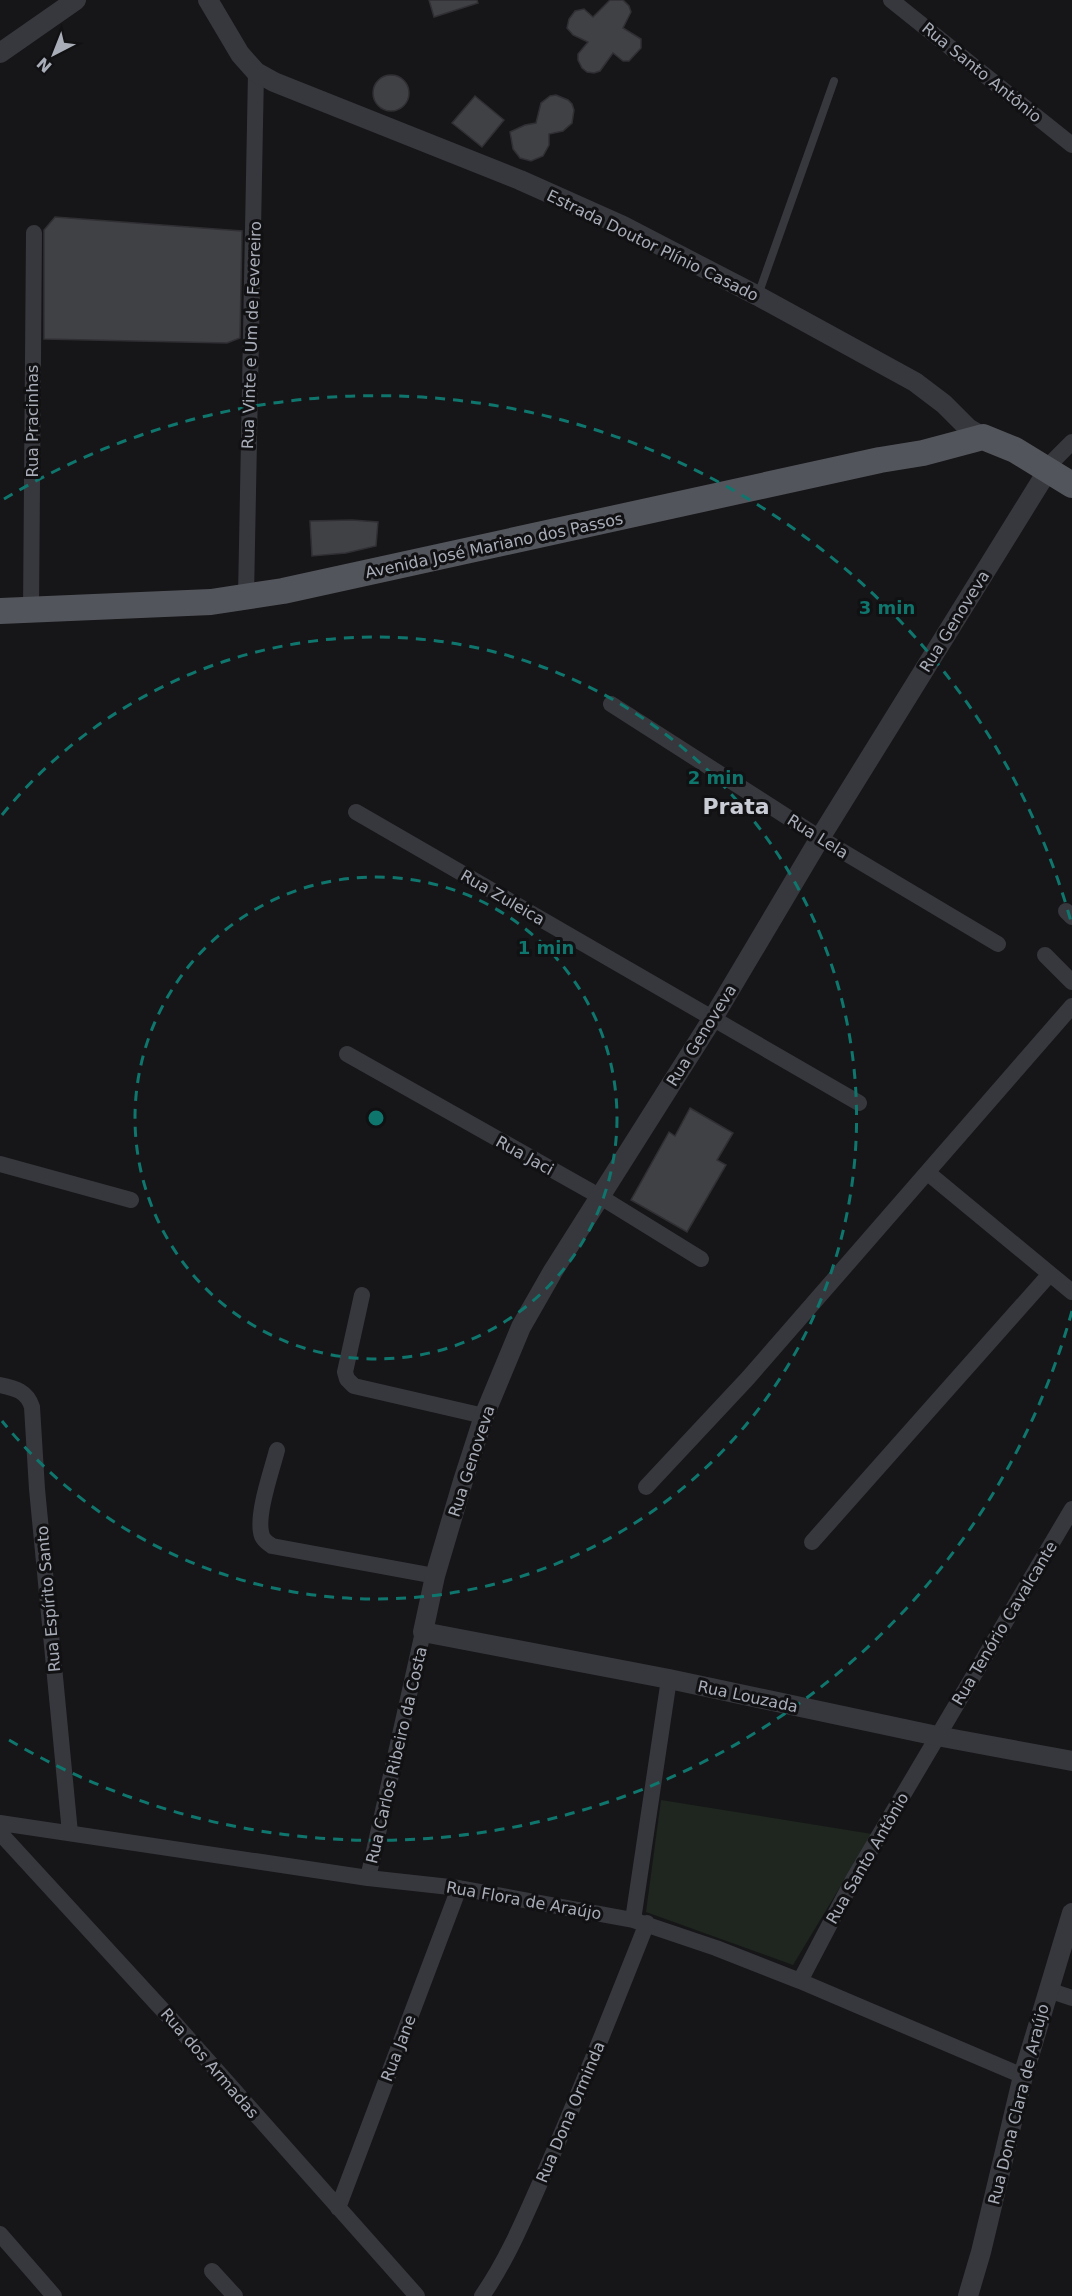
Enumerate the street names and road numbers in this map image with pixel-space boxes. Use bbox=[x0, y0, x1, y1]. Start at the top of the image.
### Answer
street label: Rua Santo Antônio bbox=[918, 18, 1045, 126]
street label: Estrada Doutor Plínio Casado bbox=[544, 186, 762, 305]
street label: Rua Vinte e Um de Fevereiro bbox=[238, 221, 265, 449]
street label: Rua Pracinhas bbox=[23, 365, 42, 477]
street label: Avenida José Mariano dos Passos bbox=[363, 509, 625, 582]
street label: Rua Genoveva bbox=[916, 567, 993, 676]
street label: Rua Lela bbox=[784, 810, 852, 863]
street label: Rua Zuleica bbox=[457, 866, 548, 929]
street label: Rua Genoveva bbox=[663, 981, 740, 1090]
street label: Rua Jaci bbox=[493, 1132, 557, 1179]
street label: Rua Genoveva bbox=[444, 1403, 498, 1519]
street label: Rua Espírito Santo bbox=[33, 1525, 64, 1673]
street label: Rua Tenório Cavalcante bbox=[948, 1538, 1061, 1709]
street label: Rua Carlos Ribeiro da Costa bbox=[362, 1645, 431, 1865]
street label: Rua Louzada bbox=[696, 1677, 800, 1716]
street label: Rua Santo Antônio bbox=[822, 1789, 913, 1927]
street label: Rua Flora de Araújo bbox=[445, 1877, 603, 1923]
street label: Rua Dona Clara de Araújo bbox=[984, 2002, 1053, 2206]
street label: Rua dos Armadas bbox=[157, 2004, 263, 2122]
street label: Rua Jane bbox=[377, 2012, 420, 2084]
street label: Rua Dona Orminda bbox=[532, 2039, 609, 2186]

